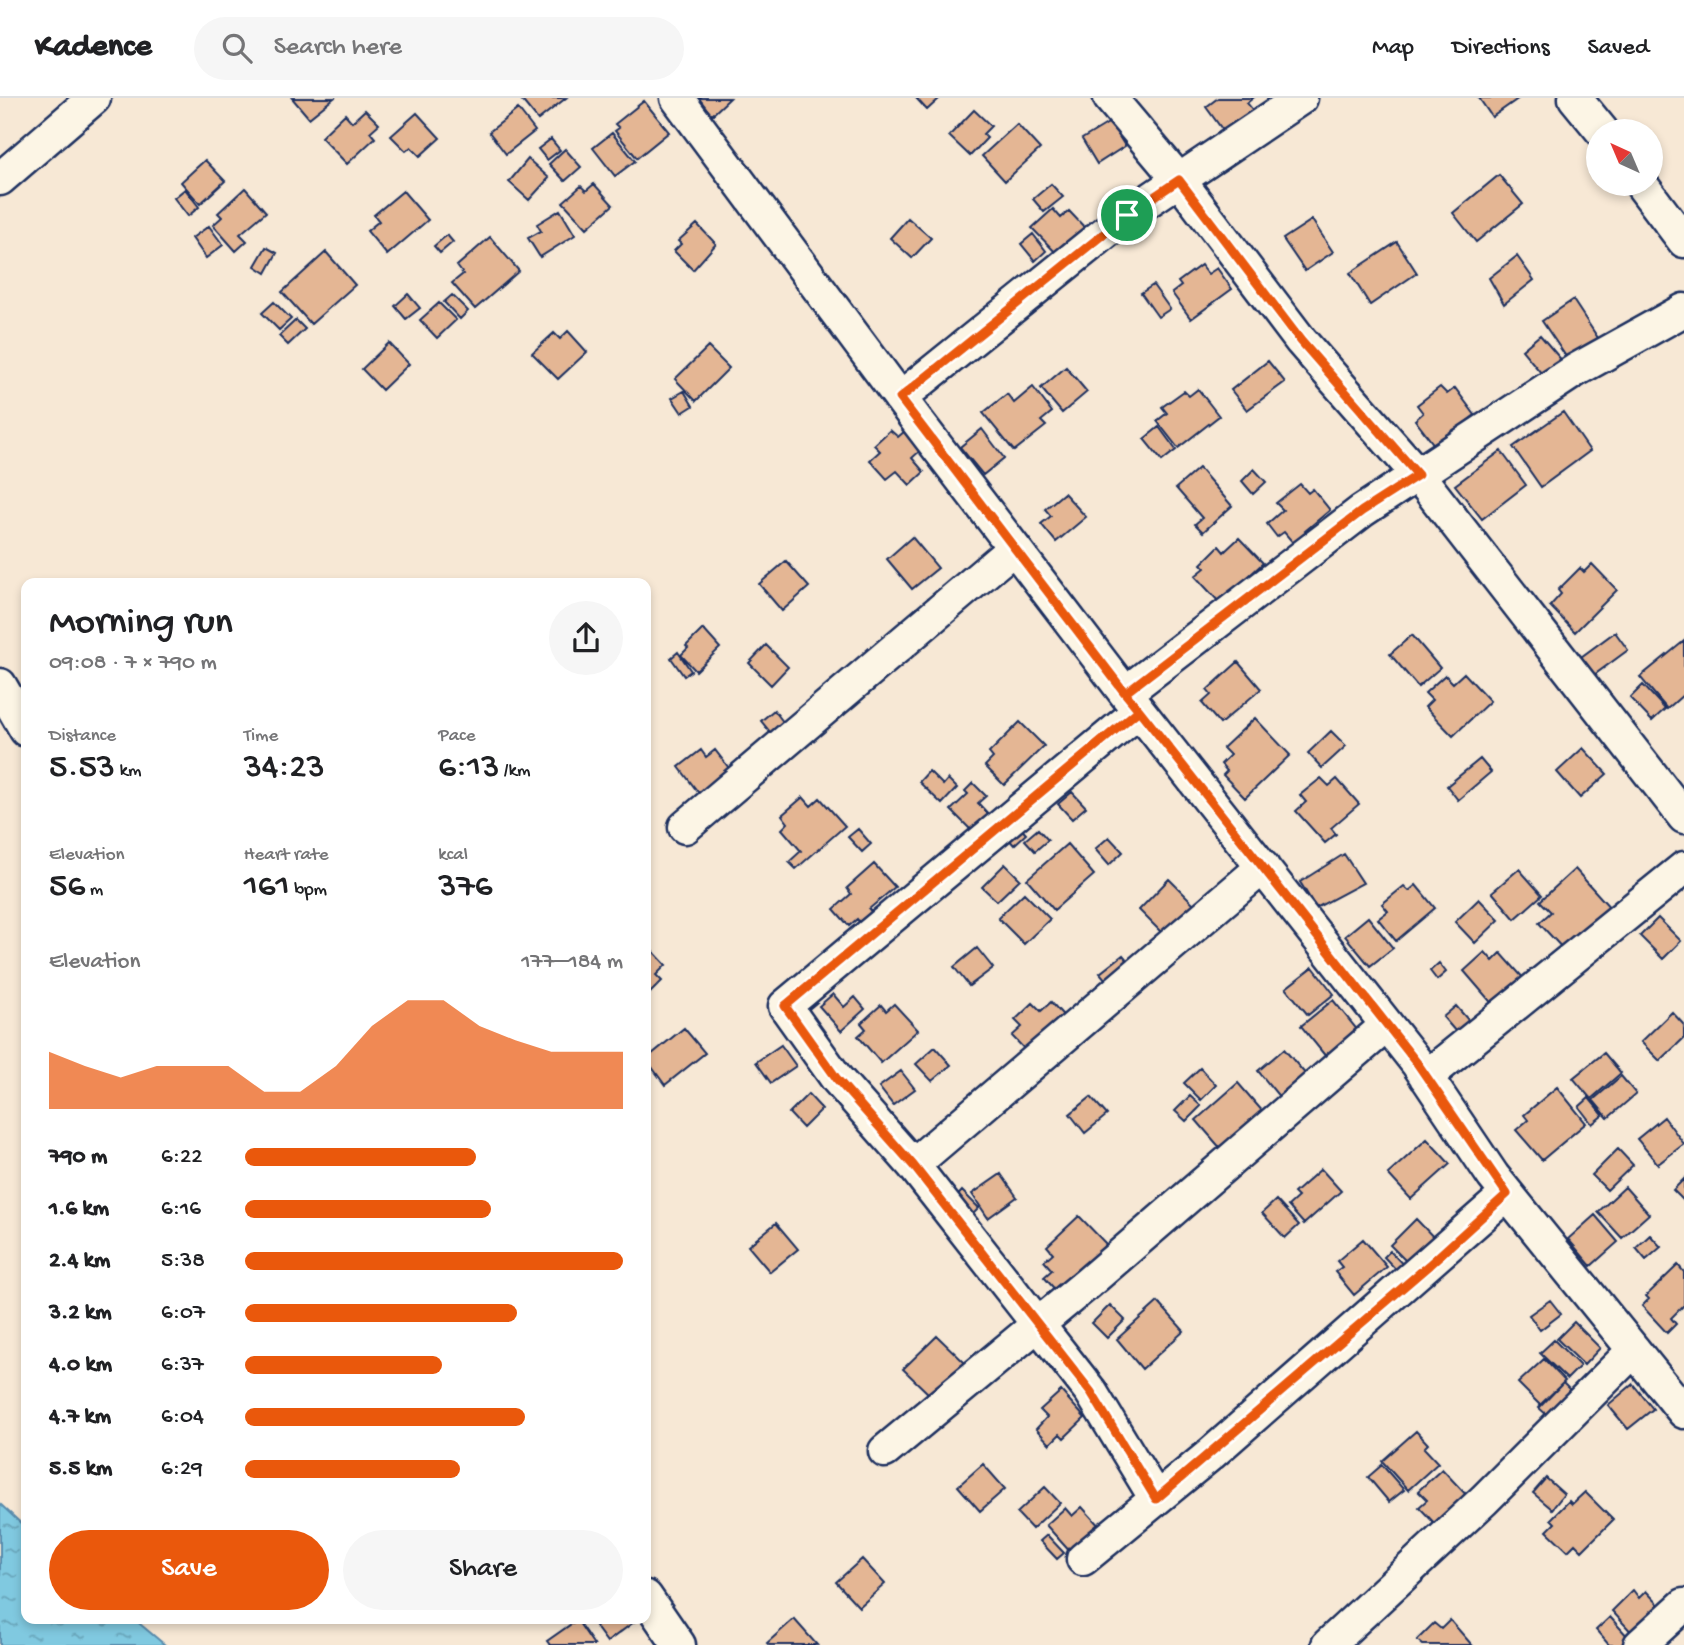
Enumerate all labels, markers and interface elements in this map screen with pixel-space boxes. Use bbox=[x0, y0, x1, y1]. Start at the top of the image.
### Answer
search box bbox=[194, 17, 684, 80]
text: Kadence bbox=[35, 29, 152, 67]
icon: search bbox=[218, 29, 256, 67]
text: Search here bbox=[274, 33, 402, 64]
text: Map bbox=[1372, 34, 1414, 63]
text: Directions bbox=[1452, 34, 1550, 63]
text: Saved bbox=[1588, 34, 1649, 63]
north arrow bbox=[1586, 119, 1662, 196]
map controls bbox=[1586, 119, 1663, 196]
pin bbox=[1097, 185, 1157, 245]
icon: arrive bbox=[1108, 196, 1146, 234]
button: share bbox=[549, 601, 623, 675]
text: Morning run bbox=[49, 602, 233, 646]
text: 09:08 · 7 × 790 m bbox=[49, 650, 217, 677]
text: Distance bbox=[49, 725, 116, 748]
text: Time bbox=[244, 725, 278, 748]
text: Pace bbox=[438, 725, 476, 748]
text: 5.53 bbox=[49, 748, 115, 789]
text: 34:23 bbox=[244, 748, 325, 789]
text: 6:13 bbox=[438, 748, 499, 789]
text: km bbox=[115, 760, 141, 783]
text: /km bbox=[499, 760, 530, 783]
text: Elevation bbox=[49, 844, 125, 867]
text: Heart rate bbox=[244, 844, 329, 867]
text: kcal bbox=[438, 844, 468, 867]
text: 56 bbox=[49, 867, 85, 908]
text: 161 bbox=[244, 867, 290, 908]
text: 376 bbox=[438, 867, 492, 908]
text: m bbox=[85, 879, 103, 902]
text: bpm bbox=[290, 879, 327, 902]
text: Elevation bbox=[49, 949, 140, 976]
text: 177–184 m bbox=[521, 949, 623, 976]
text: 790 m bbox=[49, 1144, 107, 1171]
text: 6:22 bbox=[161, 1144, 202, 1171]
text: 1.6 km bbox=[49, 1196, 109, 1223]
text: 6:16 bbox=[161, 1196, 201, 1223]
text: 2.4 km bbox=[49, 1248, 110, 1275]
text: 5:38 bbox=[161, 1248, 205, 1275]
text: 3.2 km bbox=[49, 1300, 111, 1327]
text: 6:07 bbox=[161, 1300, 205, 1327]
text: 4.0 km bbox=[49, 1352, 112, 1379]
text: 6:37 bbox=[161, 1352, 204, 1379]
text: 4.7 km bbox=[49, 1404, 111, 1431]
text: 6:04 bbox=[161, 1404, 204, 1431]
text: 5.5 km bbox=[49, 1456, 112, 1483]
text: 6:29 bbox=[161, 1456, 203, 1483]
button: Save bbox=[49, 1530, 329, 1610]
button: Share bbox=[343, 1530, 623, 1610]

